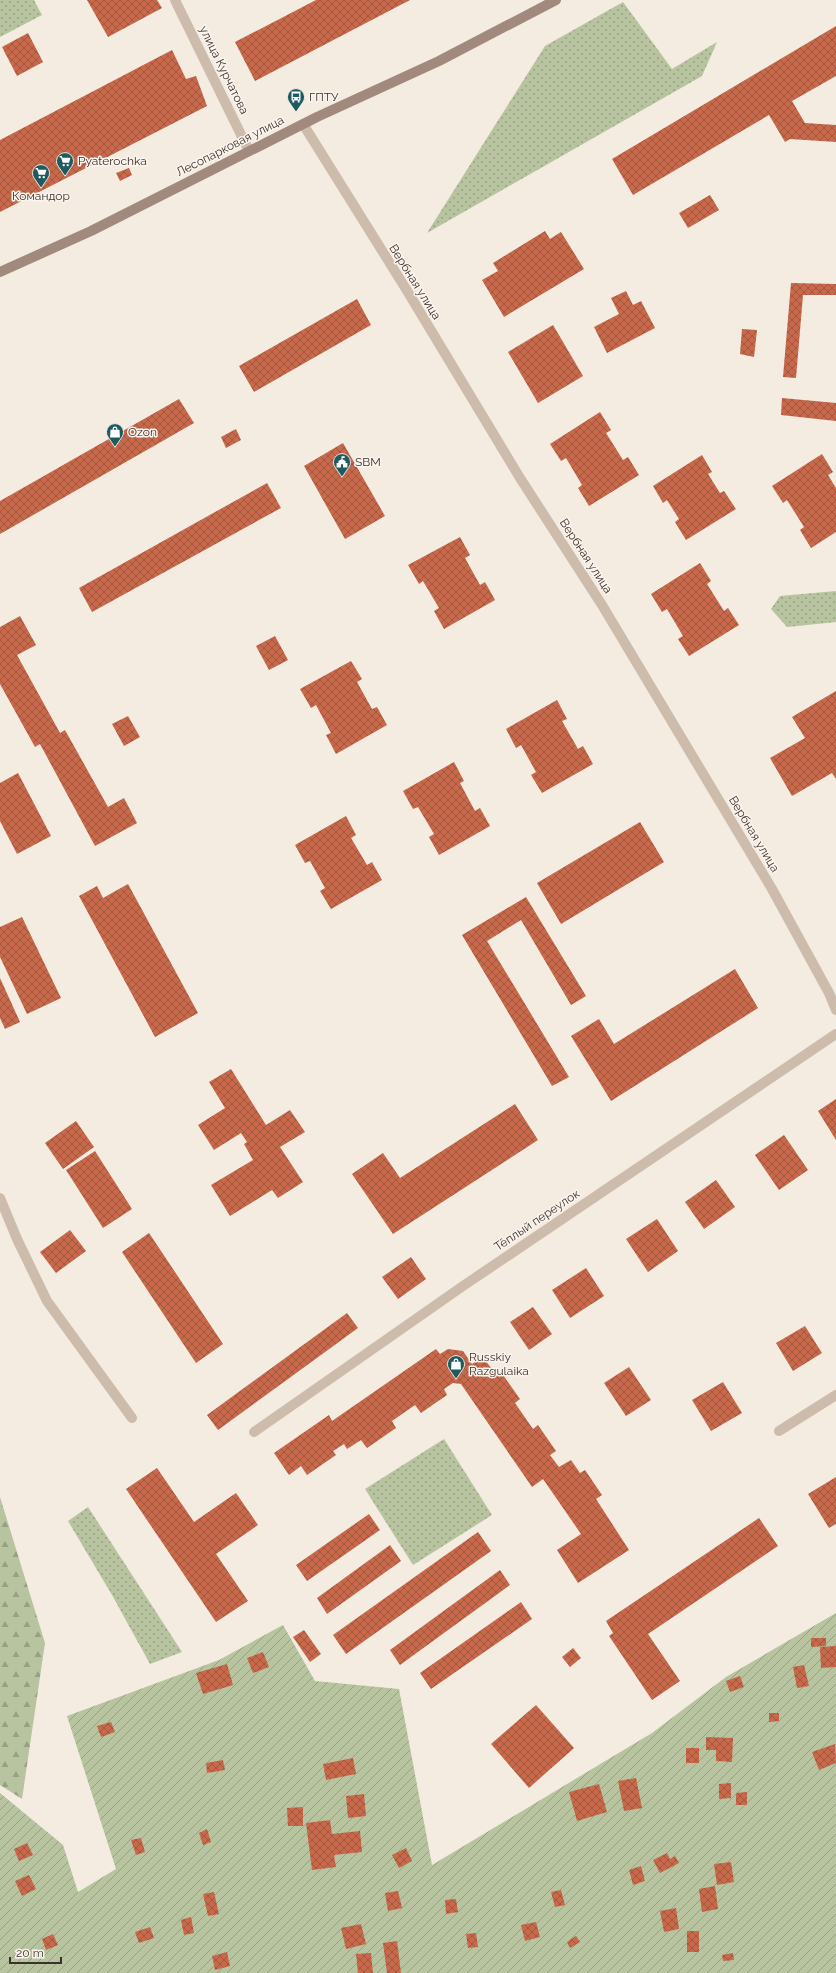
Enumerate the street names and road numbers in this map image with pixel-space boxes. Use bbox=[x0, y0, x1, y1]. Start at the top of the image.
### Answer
street label: улица Курчатова bbox=[197, 24, 251, 116]
street label: Лесопарковая улица bbox=[174, 113, 286, 179]
street label: Вербная улица bbox=[386, 242, 444, 322]
street label: Вербная улица bbox=[557, 516, 615, 596]
street label: Вербная улица bbox=[726, 793, 782, 875]
street label: Тёплый переулок bbox=[492, 1186, 582, 1254]

